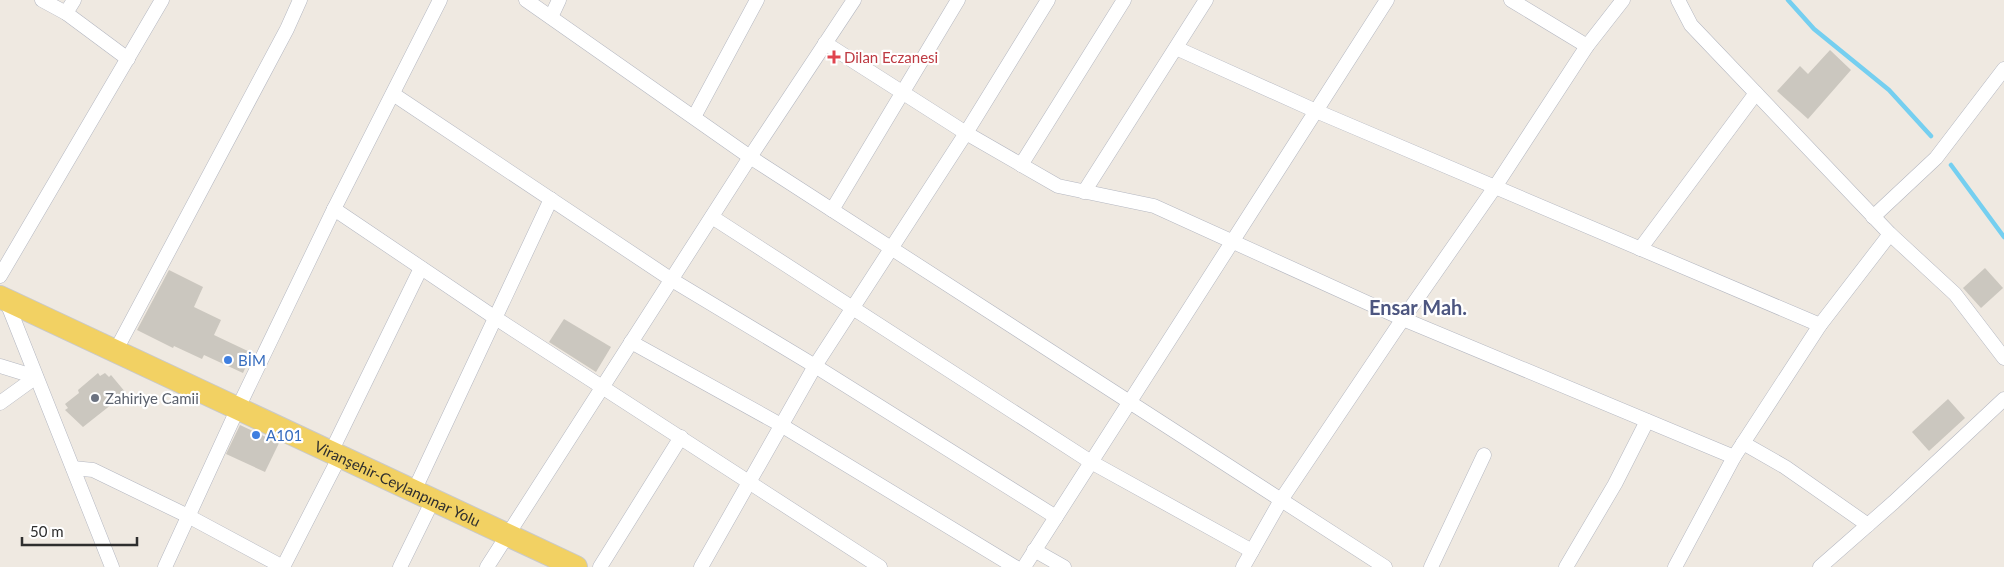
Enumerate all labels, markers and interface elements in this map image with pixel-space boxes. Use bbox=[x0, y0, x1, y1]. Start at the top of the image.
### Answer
place label: Dilan Eczanesi bbox=[844, 48, 938, 66]
marker: Dilan Eczanesi bbox=[828, 51, 840, 63]
district label: Ensar Mah. bbox=[1369, 295, 1467, 319]
place label: BİM bbox=[238, 351, 266, 369]
marker: BİM bbox=[222, 354, 234, 366]
place label: Zahiriye Camii bbox=[105, 389, 199, 407]
marker: Zahiriye Camii bbox=[89, 392, 101, 404]
place label: A101 bbox=[266, 426, 302, 444]
marker: A101 bbox=[250, 429, 262, 441]
street label: Viranşehir-Ceylanpınar Yolu bbox=[312, 437, 483, 530]
scale bar bbox=[22, 514, 138, 546]
text: 50 m bbox=[30, 522, 64, 540]

